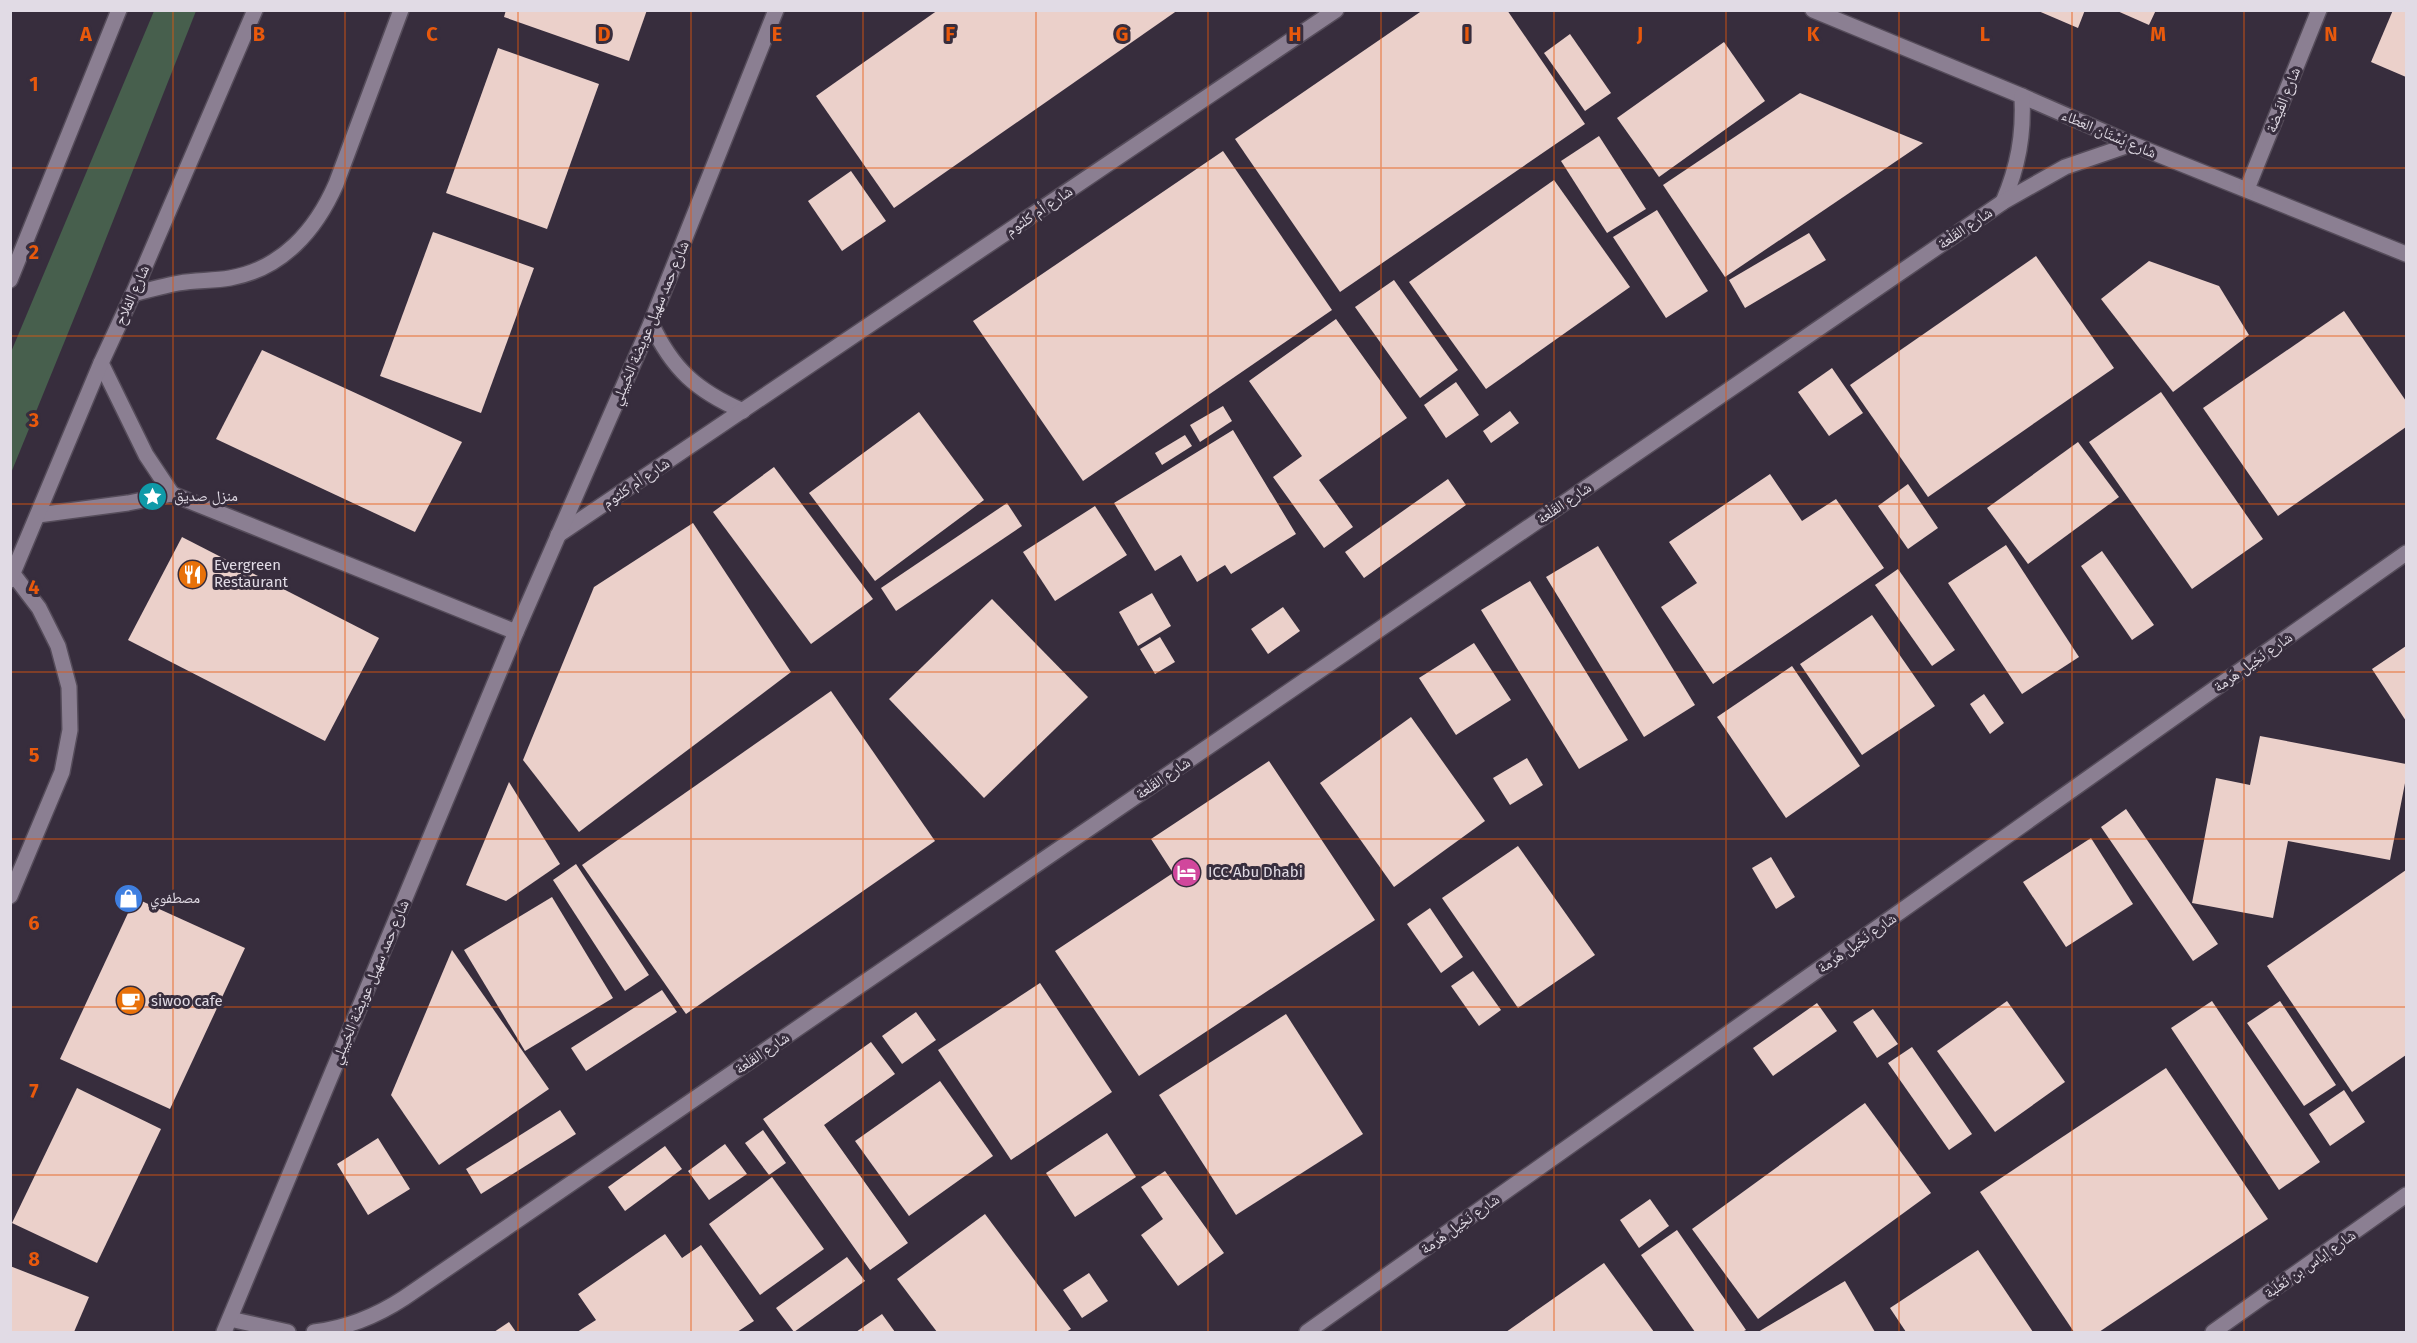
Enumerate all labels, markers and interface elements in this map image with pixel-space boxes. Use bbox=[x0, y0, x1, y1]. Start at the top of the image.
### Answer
text: A bbox=[79, 22, 93, 46]
text: B bbox=[253, 22, 265, 46]
text: C bbox=[426, 22, 438, 46]
text: D bbox=[597, 22, 611, 46]
text: E bbox=[772, 22, 782, 46]
text: F bbox=[945, 22, 955, 46]
text: G bbox=[1116, 22, 1128, 46]
text: H bbox=[1288, 22, 1302, 46]
text: I bbox=[1464, 22, 1470, 46]
text: J bbox=[1636, 22, 1643, 46]
text: K bbox=[1807, 22, 1820, 46]
text: L bbox=[1980, 22, 1990, 46]
text: M bbox=[2150, 22, 2166, 46]
text: N bbox=[2324, 22, 2338, 46]
street label: شارع الفَيضة bbox=[2262, 65, 2305, 136]
text: 1 bbox=[29, 72, 39, 96]
street label: شارع بُسْتَان العَطاء bbox=[2058, 106, 2159, 163]
street label: شارع أم كلثوم bbox=[1002, 182, 1077, 241]
street label: شارع القَلْعة bbox=[1934, 203, 1996, 254]
street label: شارع حمد سهيل عويضة الخييلي bbox=[607, 238, 695, 409]
text: 2 bbox=[29, 240, 39, 264]
street label: شارع الفلاح bbox=[111, 262, 154, 328]
text: 3 bbox=[28, 408, 39, 432]
street label: شارع أم كلثوم bbox=[599, 454, 674, 513]
street label: شارع القَلْعة bbox=[1533, 478, 1595, 529]
place icon: منزل صديق bbox=[137, 480, 169, 512]
place label: منزل صديق bbox=[174, 487, 238, 506]
place label: Evergreen Restaurant bbox=[214, 556, 288, 591]
restaurant icon: Evergreen Restaurant bbox=[177, 558, 209, 590]
text: 4 bbox=[28, 575, 40, 599]
street label: شارع نَخِيل هَرمة bbox=[2210, 628, 2297, 697]
text: 5 bbox=[29, 743, 40, 767]
street label: شارع القَلْعة bbox=[1132, 753, 1194, 804]
hotel icon: ICC Abu Dhabi bbox=[1171, 856, 1203, 888]
place label: ICC Abu Dhabi bbox=[1208, 863, 1303, 881]
shop icon: مصطفوي bbox=[113, 882, 145, 914]
place label: مصطفوي bbox=[150, 889, 200, 910]
street label: شارع حمد سهيل عويضة الخييلي bbox=[327, 897, 415, 1068]
street label: شارع نَخِيل هَرمة bbox=[1814, 909, 1901, 978]
text: 6 bbox=[28, 911, 40, 935]
cafe icon: siwoo cafe bbox=[114, 985, 146, 1017]
place label: siwoo cafe bbox=[151, 992, 223, 1010]
street label: شارع القَلْعة bbox=[731, 1028, 793, 1079]
text: 7 bbox=[29, 1079, 39, 1103]
street label: شارع نَخِيل هَرمة bbox=[1417, 1190, 1504, 1259]
street label: شارع إياس بن ثَعلَبة bbox=[2261, 1226, 2360, 1303]
text: 8 bbox=[28, 1247, 40, 1271]

